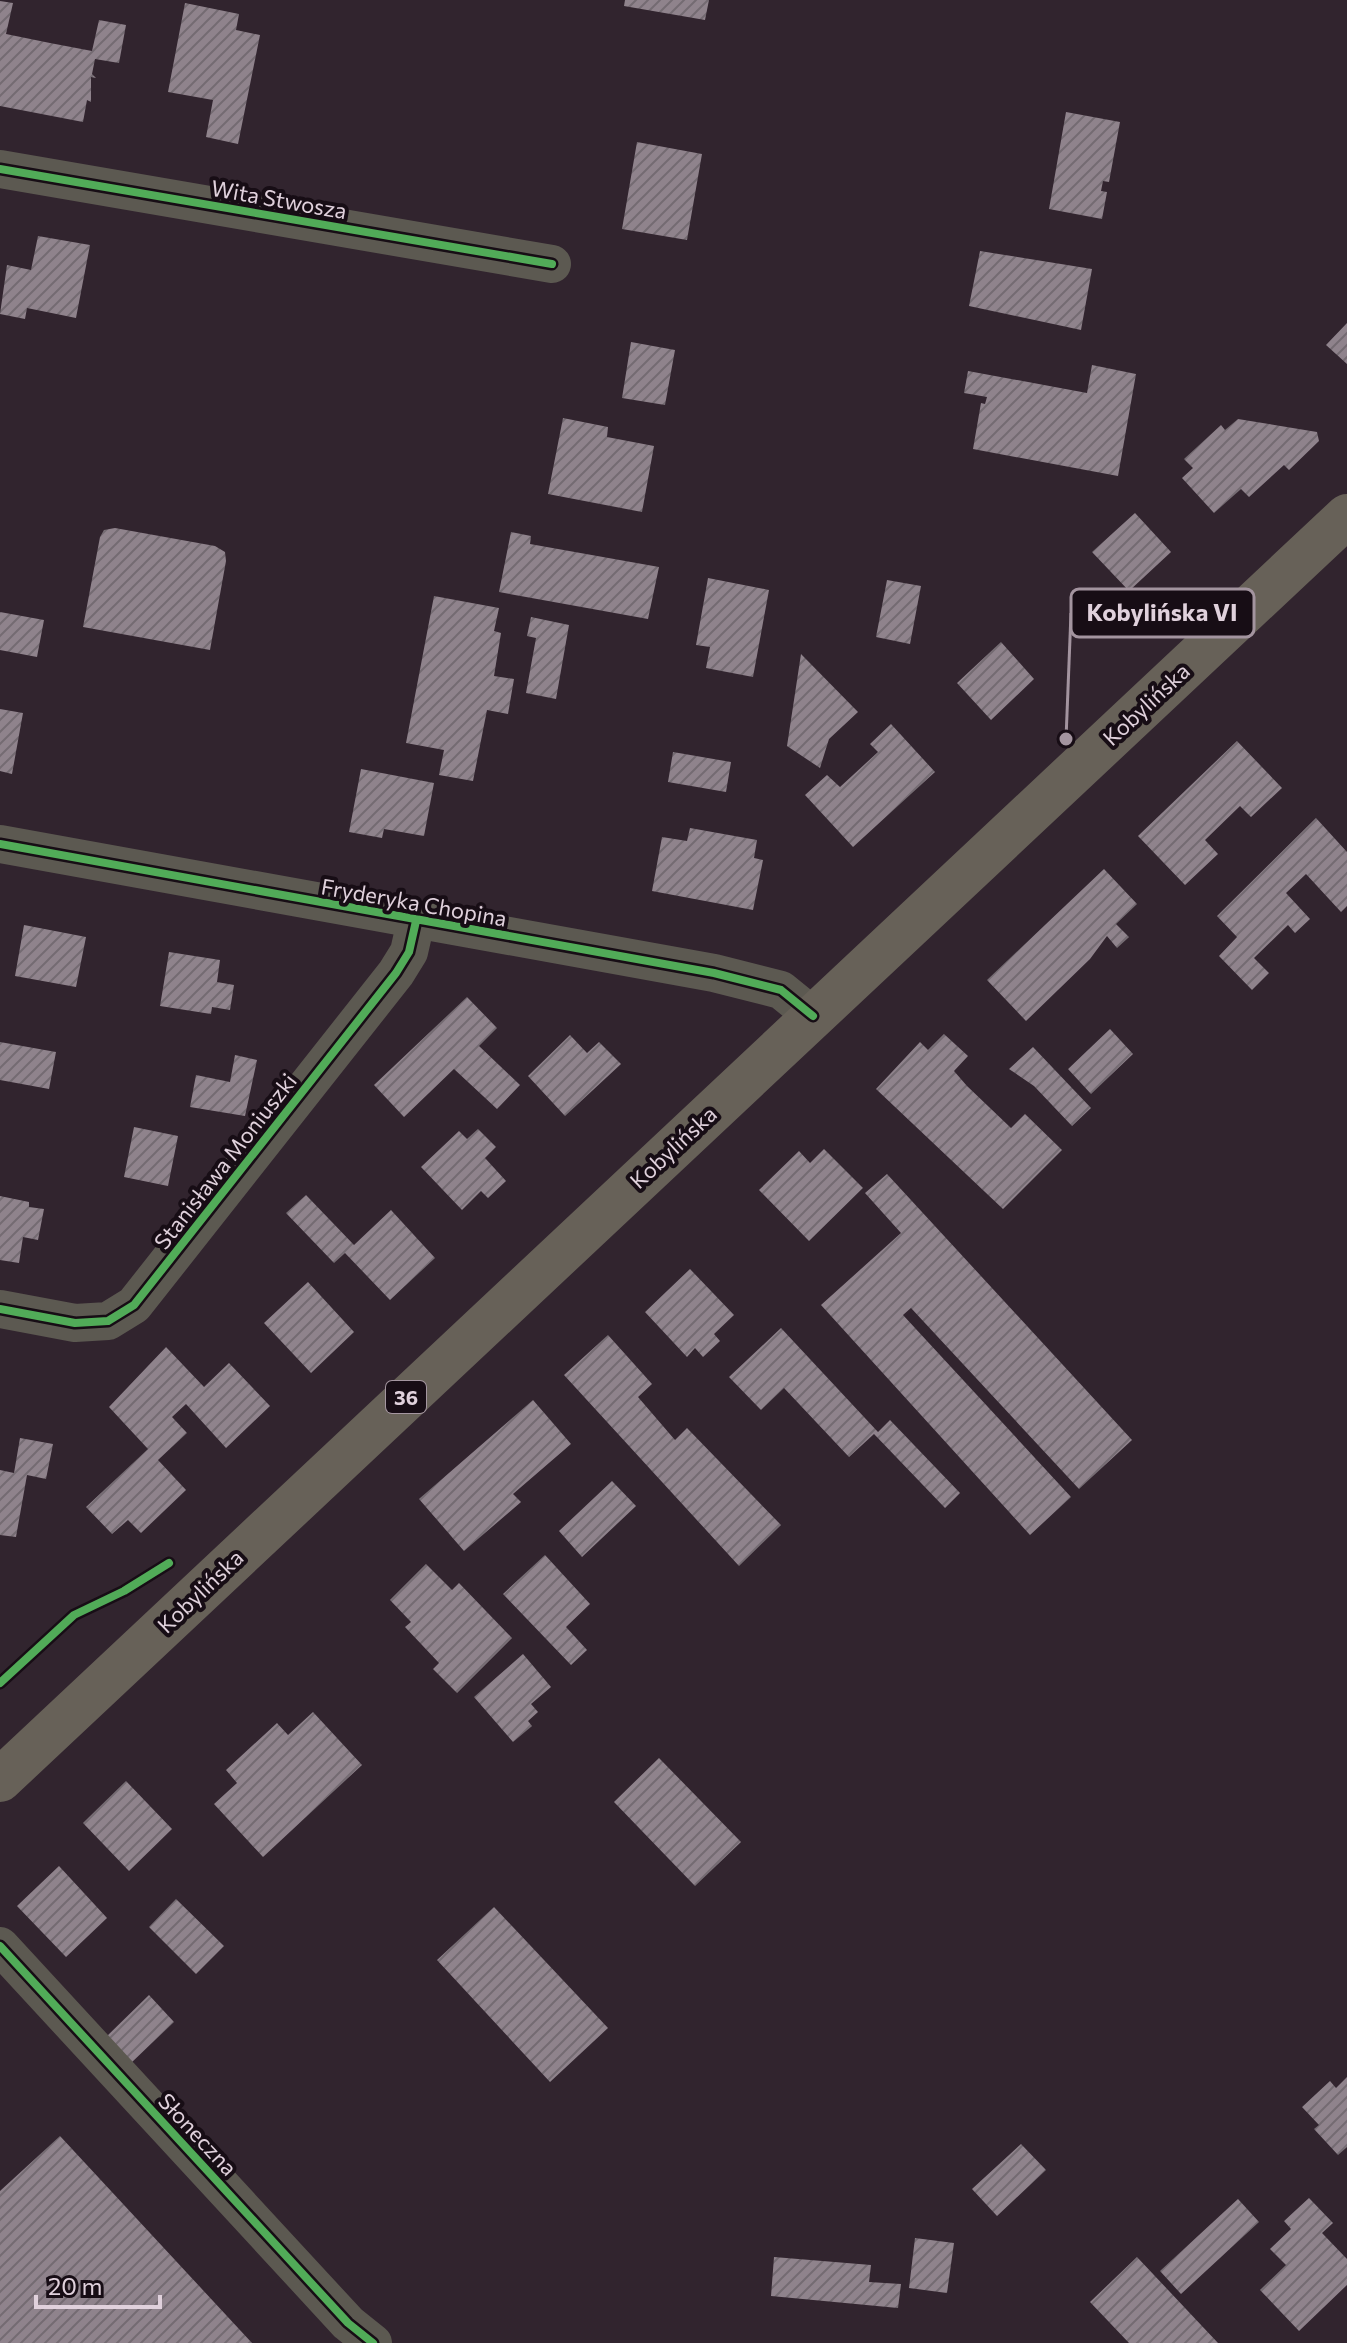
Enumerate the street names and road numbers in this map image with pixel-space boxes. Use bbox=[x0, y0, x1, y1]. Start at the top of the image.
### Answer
street label: Wita Stwosza bbox=[209, 174, 349, 224]
street label: Kobylińska bbox=[1097, 657, 1195, 751]
street label: Fryderyka Chopina bbox=[319, 872, 509, 932]
street label: Stanisława Moniuszki bbox=[148, 1068, 302, 1254]
street label: Kobylińska bbox=[624, 1100, 722, 1194]
road number: 36 bbox=[386, 1381, 426, 1413]
street label: Kobylińska bbox=[152, 1544, 248, 1638]
street label: Słoneczna bbox=[153, 2087, 243, 2181]

